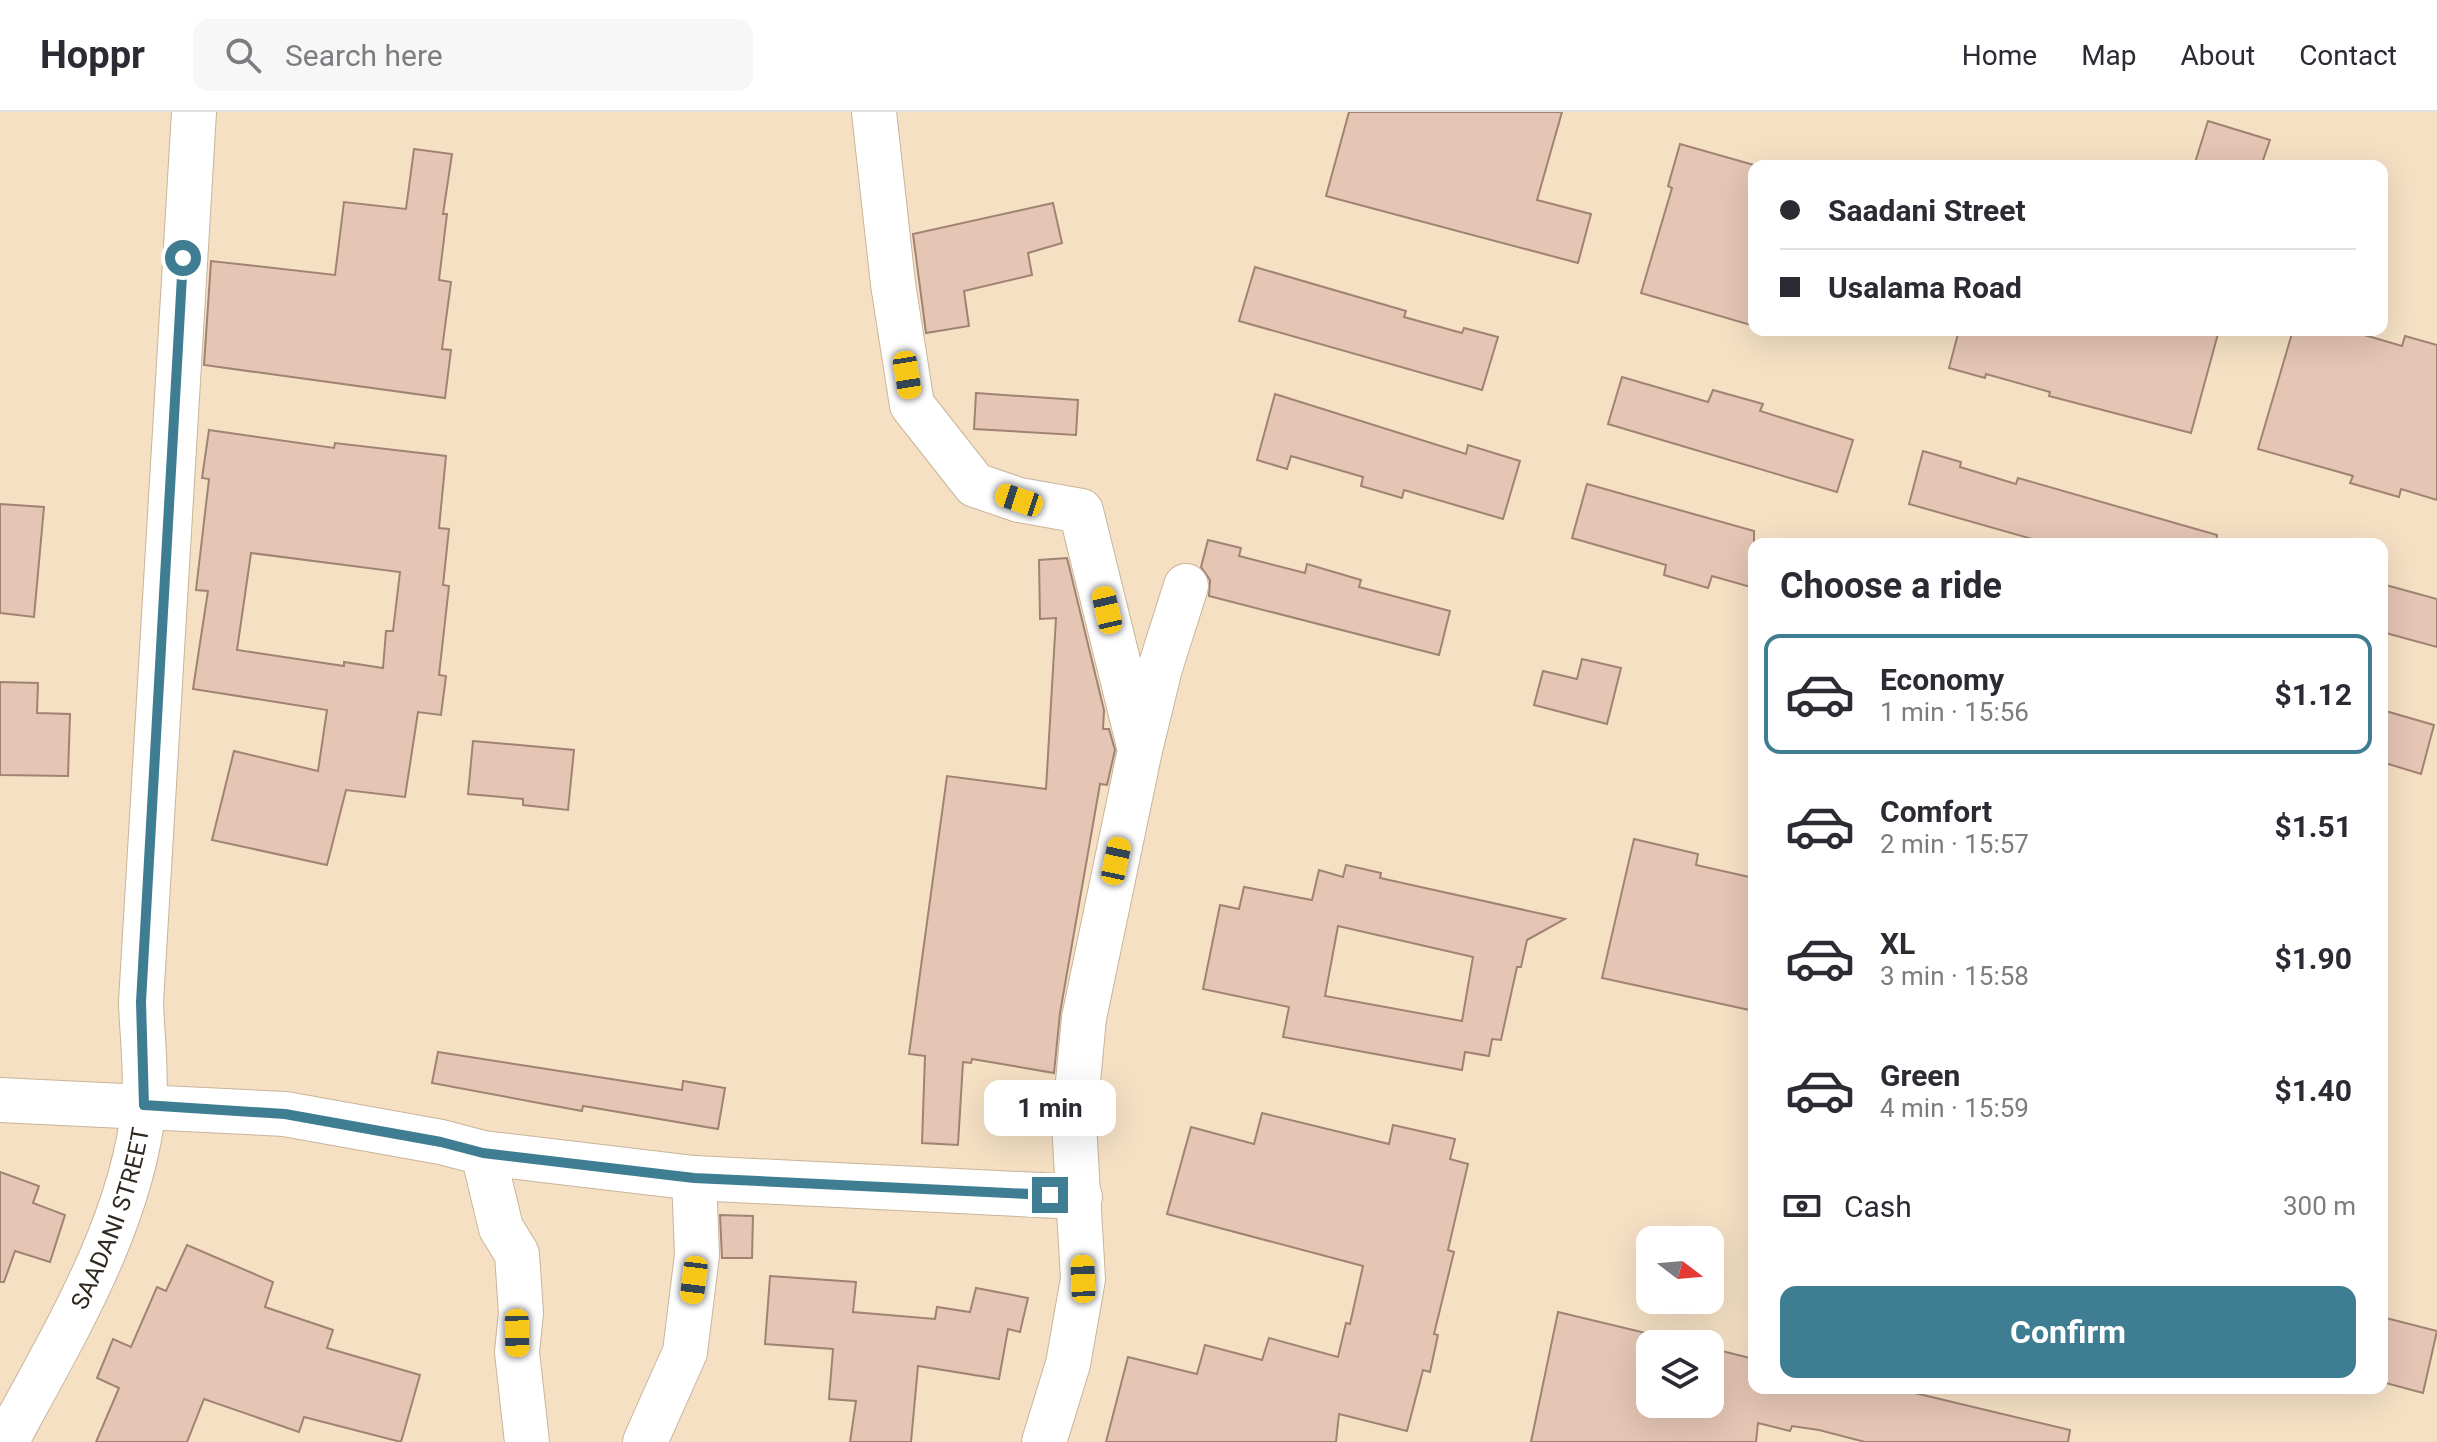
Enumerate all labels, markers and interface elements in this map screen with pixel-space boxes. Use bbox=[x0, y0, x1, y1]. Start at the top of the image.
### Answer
search box bbox=[193, 19, 753, 91]
text: Hoppr bbox=[40, 33, 145, 77]
icon: search bbox=[221, 33, 265, 77]
text: Search here bbox=[285, 38, 443, 73]
text: Home bbox=[1962, 39, 2037, 72]
text: Map bbox=[2081, 39, 2137, 72]
text: About bbox=[2181, 39, 2255, 72]
text: Contact bbox=[2299, 39, 2397, 72]
text: Saadani Street bbox=[1828, 193, 2026, 228]
route start bbox=[165, 240, 201, 276]
text: Usalama Road bbox=[1828, 270, 2022, 305]
car bbox=[891, 349, 923, 401]
car bbox=[992, 481, 1046, 519]
text: Choose a ride bbox=[1780, 565, 2002, 607]
car bbox=[1090, 584, 1124, 636]
icon: car bbox=[1784, 658, 1856, 730]
text: Economy bbox=[1880, 662, 2004, 697]
text: $1.12 bbox=[2274, 677, 2352, 712]
text: 1 min · 15:56 bbox=[1880, 697, 2029, 727]
icon: car bbox=[1784, 790, 1856, 862]
text: Comfort bbox=[1880, 794, 1992, 829]
text: $1.51 bbox=[2274, 809, 2352, 844]
text: 2 min · 15:57 bbox=[1880, 829, 2029, 859]
car bbox=[1099, 835, 1133, 887]
icon: car bbox=[1784, 922, 1856, 994]
text: XL bbox=[1880, 926, 1915, 961]
text: $1.90 bbox=[2274, 941, 2352, 976]
text: 3 min · 15:58 bbox=[1880, 961, 2029, 991]
icon: car bbox=[1784, 1054, 1856, 1126]
text: Green bbox=[1880, 1058, 1960, 1093]
text: $1.40 bbox=[2274, 1073, 2352, 1108]
callout: 1 min bbox=[984, 1079, 1116, 1135]
text: 1 min bbox=[1017, 1093, 1083, 1123]
text: 4 min · 15:59 bbox=[1880, 1093, 2029, 1123]
street label: SAADANI STREET bbox=[65, 1125, 155, 1314]
route end bbox=[1032, 1177, 1068, 1213]
icon: cash bbox=[1780, 1184, 1824, 1228]
text: Cash bbox=[1844, 1189, 1912, 1224]
text: 300 m bbox=[2283, 1191, 2356, 1221]
north arrow bbox=[1636, 1226, 1724, 1314]
map controls bbox=[1636, 1226, 1724, 1418]
car bbox=[679, 1255, 709, 1305]
car bbox=[1070, 1255, 1096, 1303]
button: Confirm bbox=[1780, 1286, 2356, 1378]
car bbox=[505, 1309, 529, 1357]
button: layers bbox=[1636, 1330, 1724, 1418]

